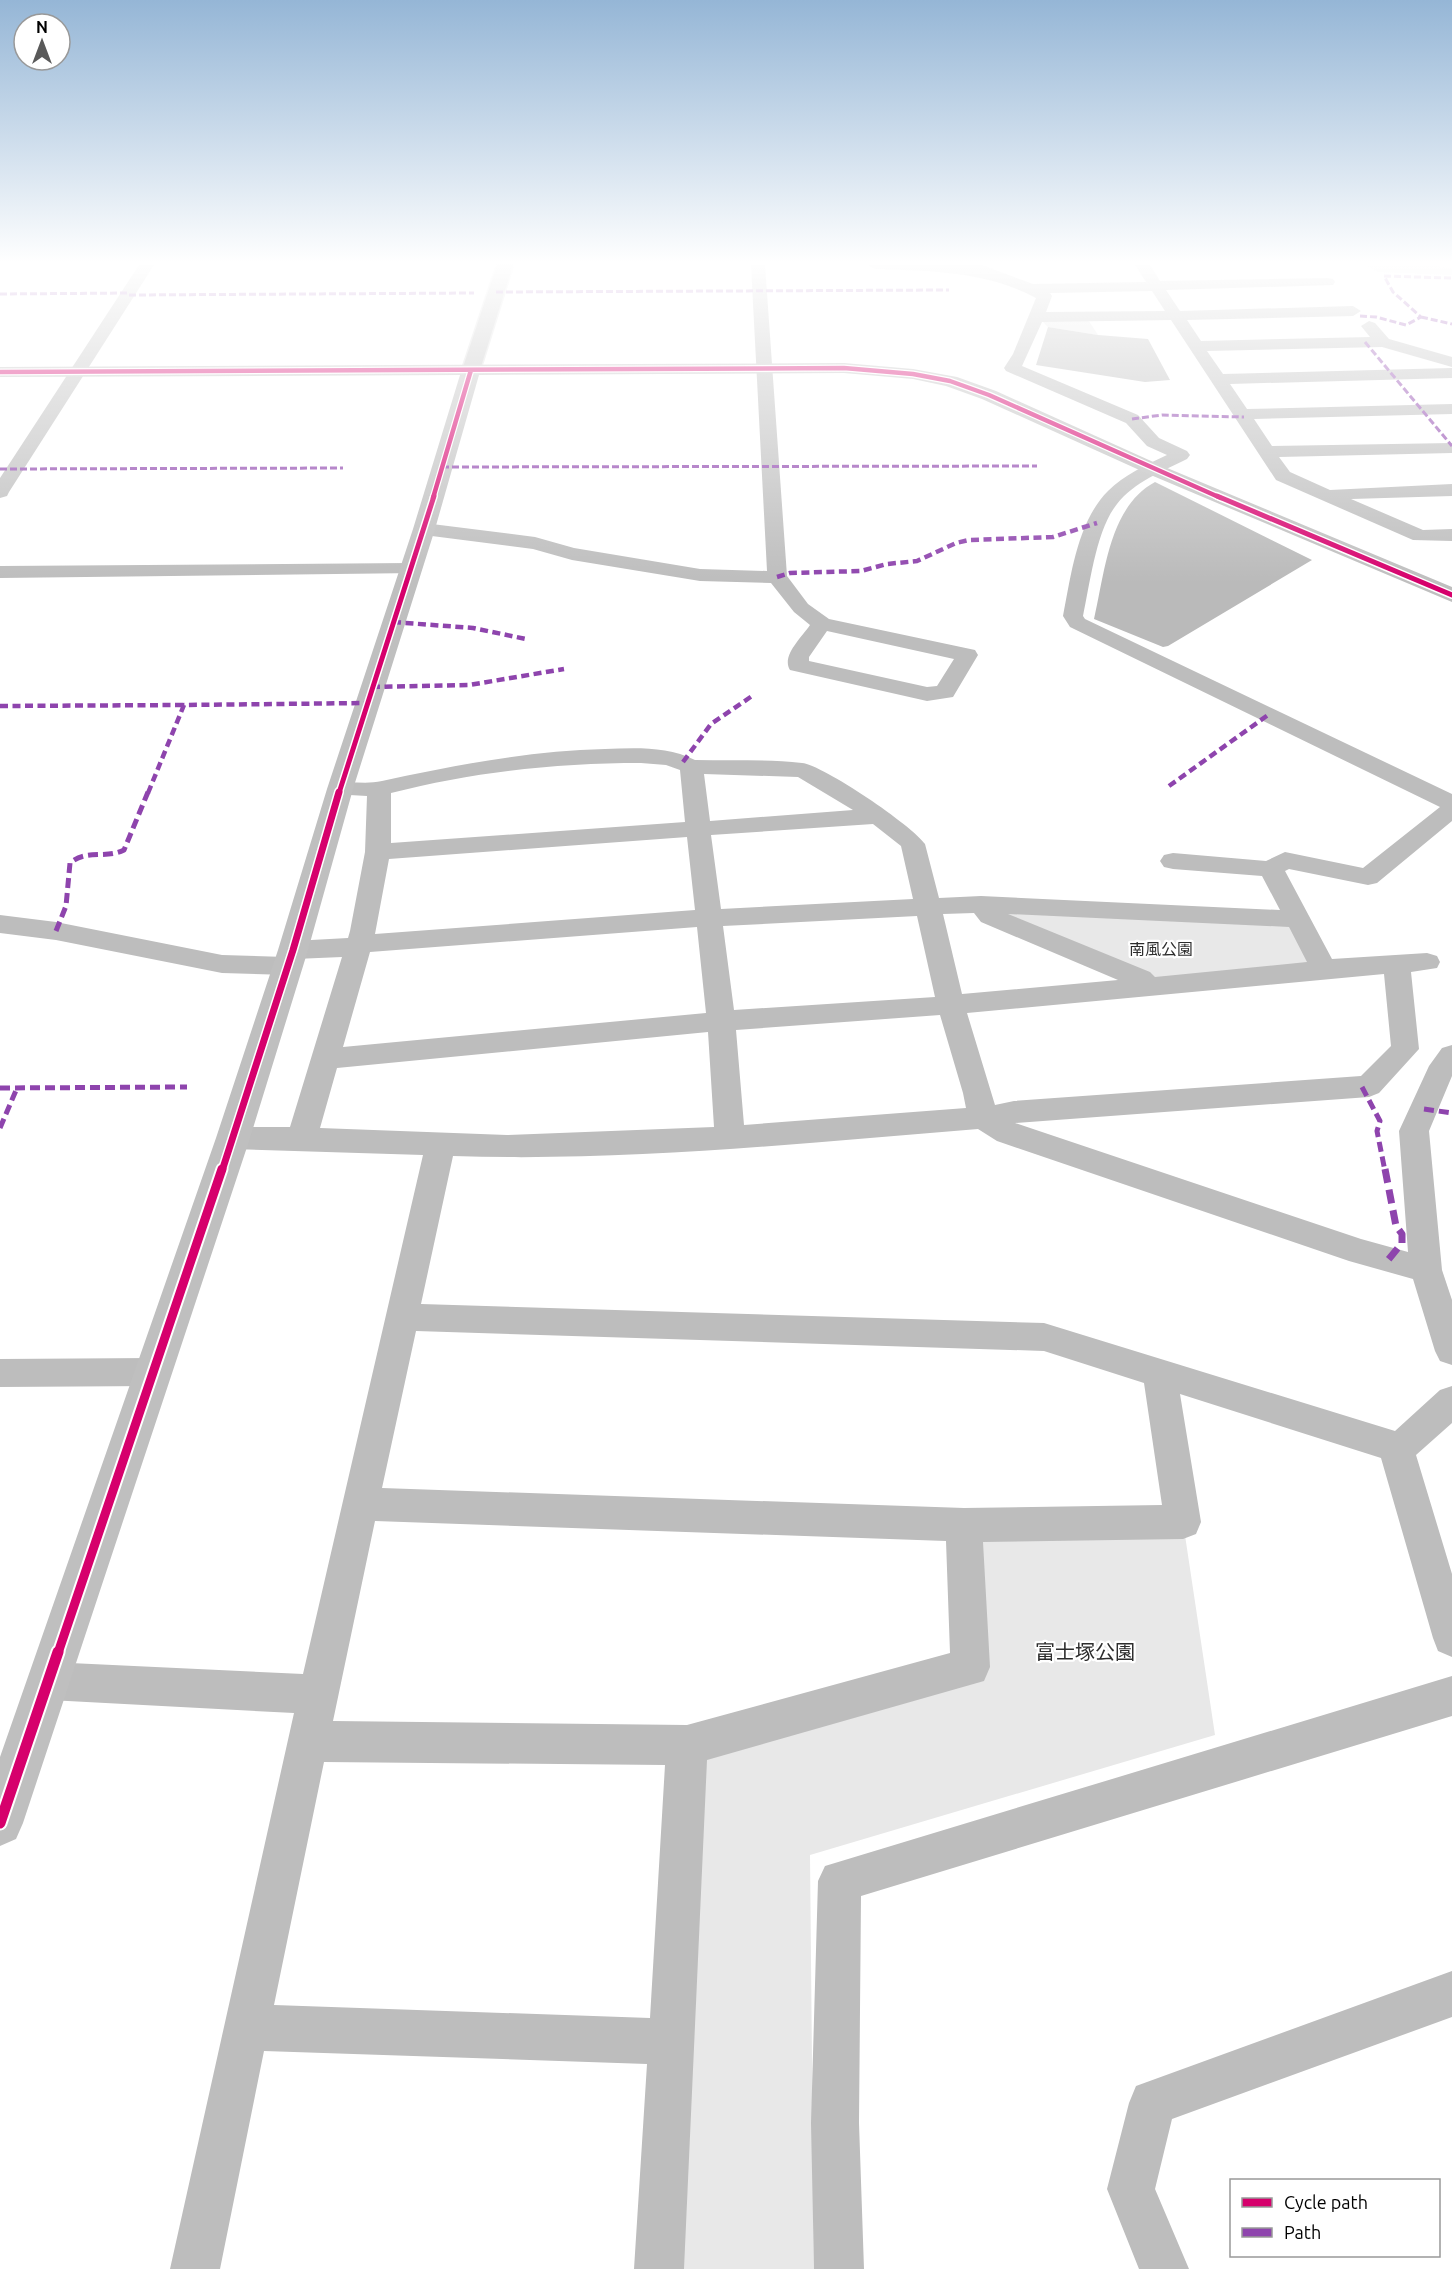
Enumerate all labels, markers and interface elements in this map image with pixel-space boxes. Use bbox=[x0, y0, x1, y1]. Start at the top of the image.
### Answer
north arrow bbox=[12, 12, 72, 72]
text: N bbox=[36, 18, 48, 36]
park label: 南風公園 bbox=[1129, 940, 1193, 958]
park label: 富士塚公園 bbox=[1035, 1640, 1135, 1663]
legend bbox=[1230, 2179, 1440, 2257]
text: Cycle path bbox=[1284, 2192, 1368, 2212]
text: Path bbox=[1284, 2222, 1321, 2242]

